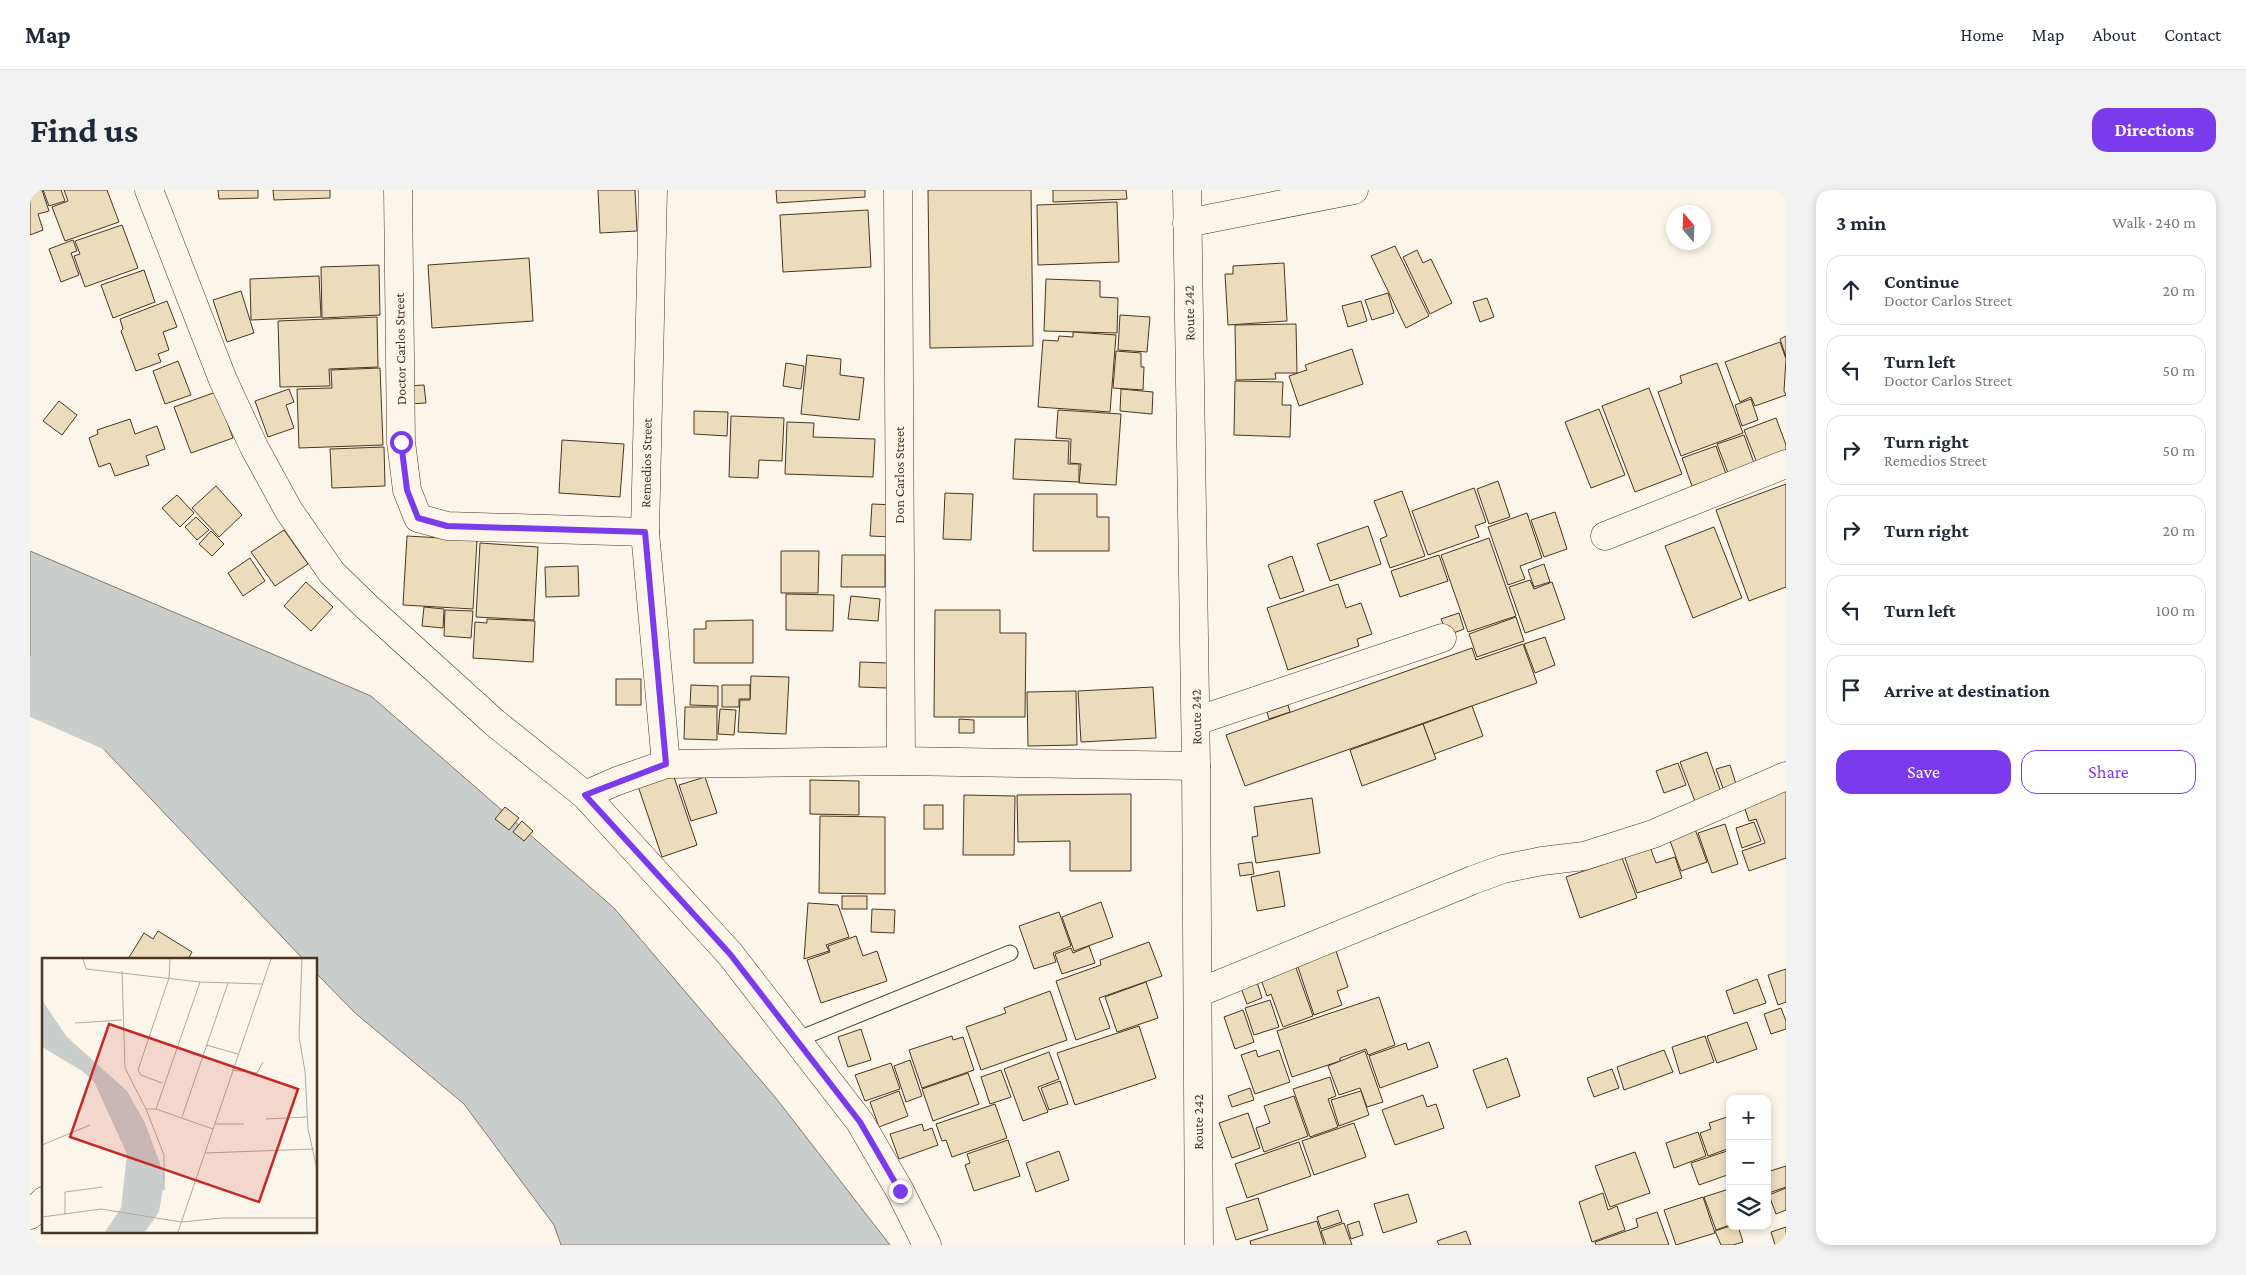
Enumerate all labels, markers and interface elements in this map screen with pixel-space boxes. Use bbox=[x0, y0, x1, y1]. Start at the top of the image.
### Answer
text: Map bbox=[25, 21, 71, 48]
text: Home bbox=[1961, 25, 2004, 45]
text: Map bbox=[2032, 25, 2064, 45]
text: About bbox=[2092, 25, 2136, 45]
text: Contact bbox=[2164, 25, 2221, 45]
button: Directions bbox=[2092, 108, 2216, 152]
text: Find us bbox=[30, 111, 138, 150]
north arrow bbox=[1666, 205, 1711, 250]
text: 3 min bbox=[1836, 211, 1886, 235]
text: Walk · 240 m bbox=[2112, 214, 2196, 231]
text: Continue bbox=[1884, 271, 1959, 292]
icon: ahead bbox=[1837, 276, 1865, 304]
text: 20 m bbox=[2162, 282, 2195, 299]
street label: Route 242 bbox=[1181, 285, 1197, 341]
street label: Doctor Carlos Street bbox=[391, 292, 409, 405]
text: Doctor Carlos Street bbox=[1884, 292, 2012, 309]
text: Turn left bbox=[1884, 351, 1956, 372]
icon: left bbox=[1837, 356, 1865, 384]
text: 50 m bbox=[2163, 362, 2195, 379]
text: Doctor Carlos Street bbox=[1884, 372, 2012, 389]
street label: Remedios Street bbox=[637, 417, 655, 508]
street label: Don Carlos Street bbox=[891, 426, 907, 524]
route start bbox=[390, 431, 413, 454]
text: Turn right bbox=[1884, 431, 1969, 452]
icon: right bbox=[1837, 436, 1865, 464]
text: 50 m bbox=[2163, 442, 2195, 459]
text: Remedios Street bbox=[1884, 452, 1987, 469]
icon: right bbox=[1837, 516, 1865, 544]
text: Turn right bbox=[1884, 520, 1969, 541]
text: 20 m bbox=[2162, 522, 2195, 539]
icon: left bbox=[1837, 596, 1865, 624]
text: Turn left bbox=[1884, 600, 1956, 621]
text: 100 m bbox=[2156, 602, 2195, 619]
icon: arrive bbox=[1837, 676, 1865, 704]
text: Arrive at destination bbox=[1884, 680, 2050, 701]
street label: Route 242 bbox=[1188, 689, 1204, 745]
button: Save bbox=[1836, 750, 2011, 794]
button: Share bbox=[2021, 750, 2196, 794]
inset map bbox=[42, 958, 318, 1232]
street label: Route 242 bbox=[1190, 1094, 1206, 1150]
map controls bbox=[1726, 1095, 1771, 1230]
button: + bbox=[1726, 1095, 1771, 1140]
button: − bbox=[1726, 1140, 1771, 1185]
route end bbox=[889, 1180, 912, 1203]
button: layers bbox=[1726, 1185, 1771, 1230]

